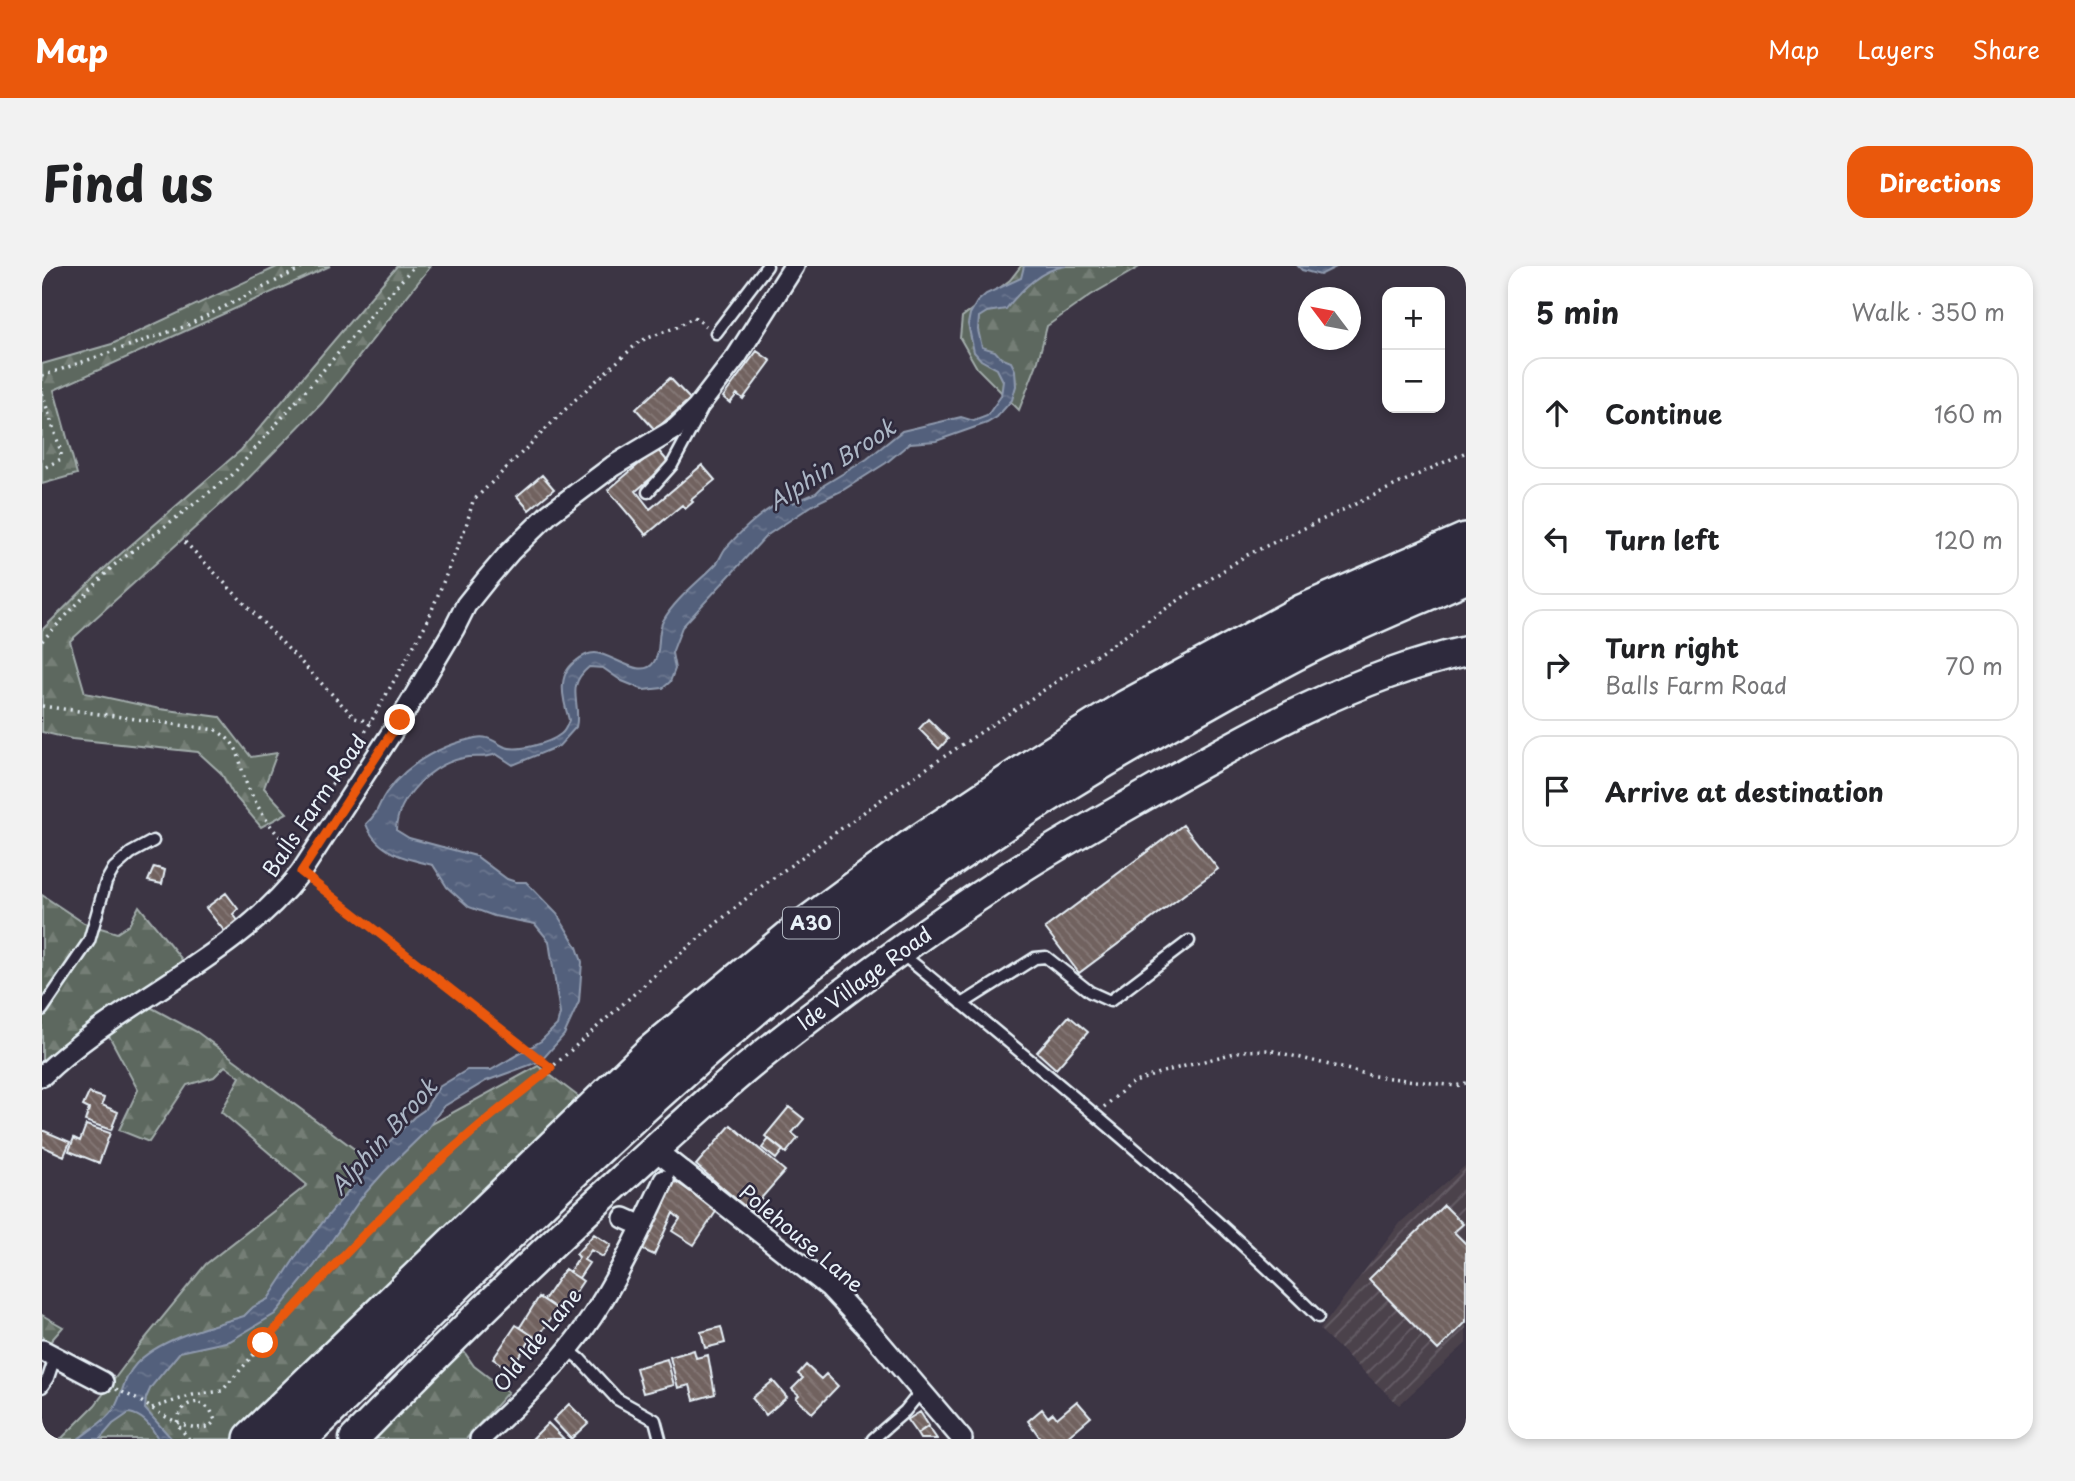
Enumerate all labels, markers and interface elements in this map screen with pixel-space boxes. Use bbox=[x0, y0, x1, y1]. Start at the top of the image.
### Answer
text: Map bbox=[35, 24, 108, 74]
text: Map bbox=[1768, 31, 1819, 67]
text: Layers bbox=[1857, 31, 1934, 67]
text: Share bbox=[1972, 31, 2040, 67]
text: Find us bbox=[42, 145, 213, 219]
button: Directions bbox=[1847, 146, 2033, 218]
north arrow bbox=[1298, 287, 1361, 350]
map controls bbox=[1382, 287, 1445, 413]
button: + bbox=[1382, 287, 1445, 350]
text: 5 min bbox=[1536, 289, 1619, 334]
text: Walk · 350 m bbox=[1852, 294, 2005, 329]
button: − bbox=[1382, 350, 1445, 413]
icon: ahead bbox=[1538, 394, 1576, 432]
text: Continue bbox=[1605, 394, 1722, 433]
text: 160 m bbox=[1934, 396, 2003, 431]
water label: Alphin Brook bbox=[760, 409, 903, 518]
icon: left bbox=[1538, 520, 1576, 558]
text: Turn left bbox=[1605, 520, 1720, 559]
text: 120 m bbox=[1935, 522, 2003, 557]
text: Turn right bbox=[1605, 628, 1739, 667]
icon: right bbox=[1538, 646, 1576, 684]
text: 70 m bbox=[1945, 648, 2003, 683]
text: Balls Farm Road bbox=[1605, 667, 1787, 702]
route end bbox=[384, 704, 415, 735]
street label: Balls Farm Road bbox=[254, 727, 373, 883]
icon: arrive bbox=[1538, 772, 1576, 810]
text: Arrive at destination bbox=[1605, 772, 1884, 811]
road number: A30 bbox=[783, 908, 839, 938]
street label: Ide Village Road bbox=[790, 917, 938, 1037]
water label: Alphin Brook bbox=[321, 1069, 445, 1202]
street label: Polehouse Lane bbox=[733, 1176, 872, 1299]
street label: Old Ide Lane bbox=[484, 1280, 589, 1398]
route start bbox=[247, 1327, 278, 1358]

